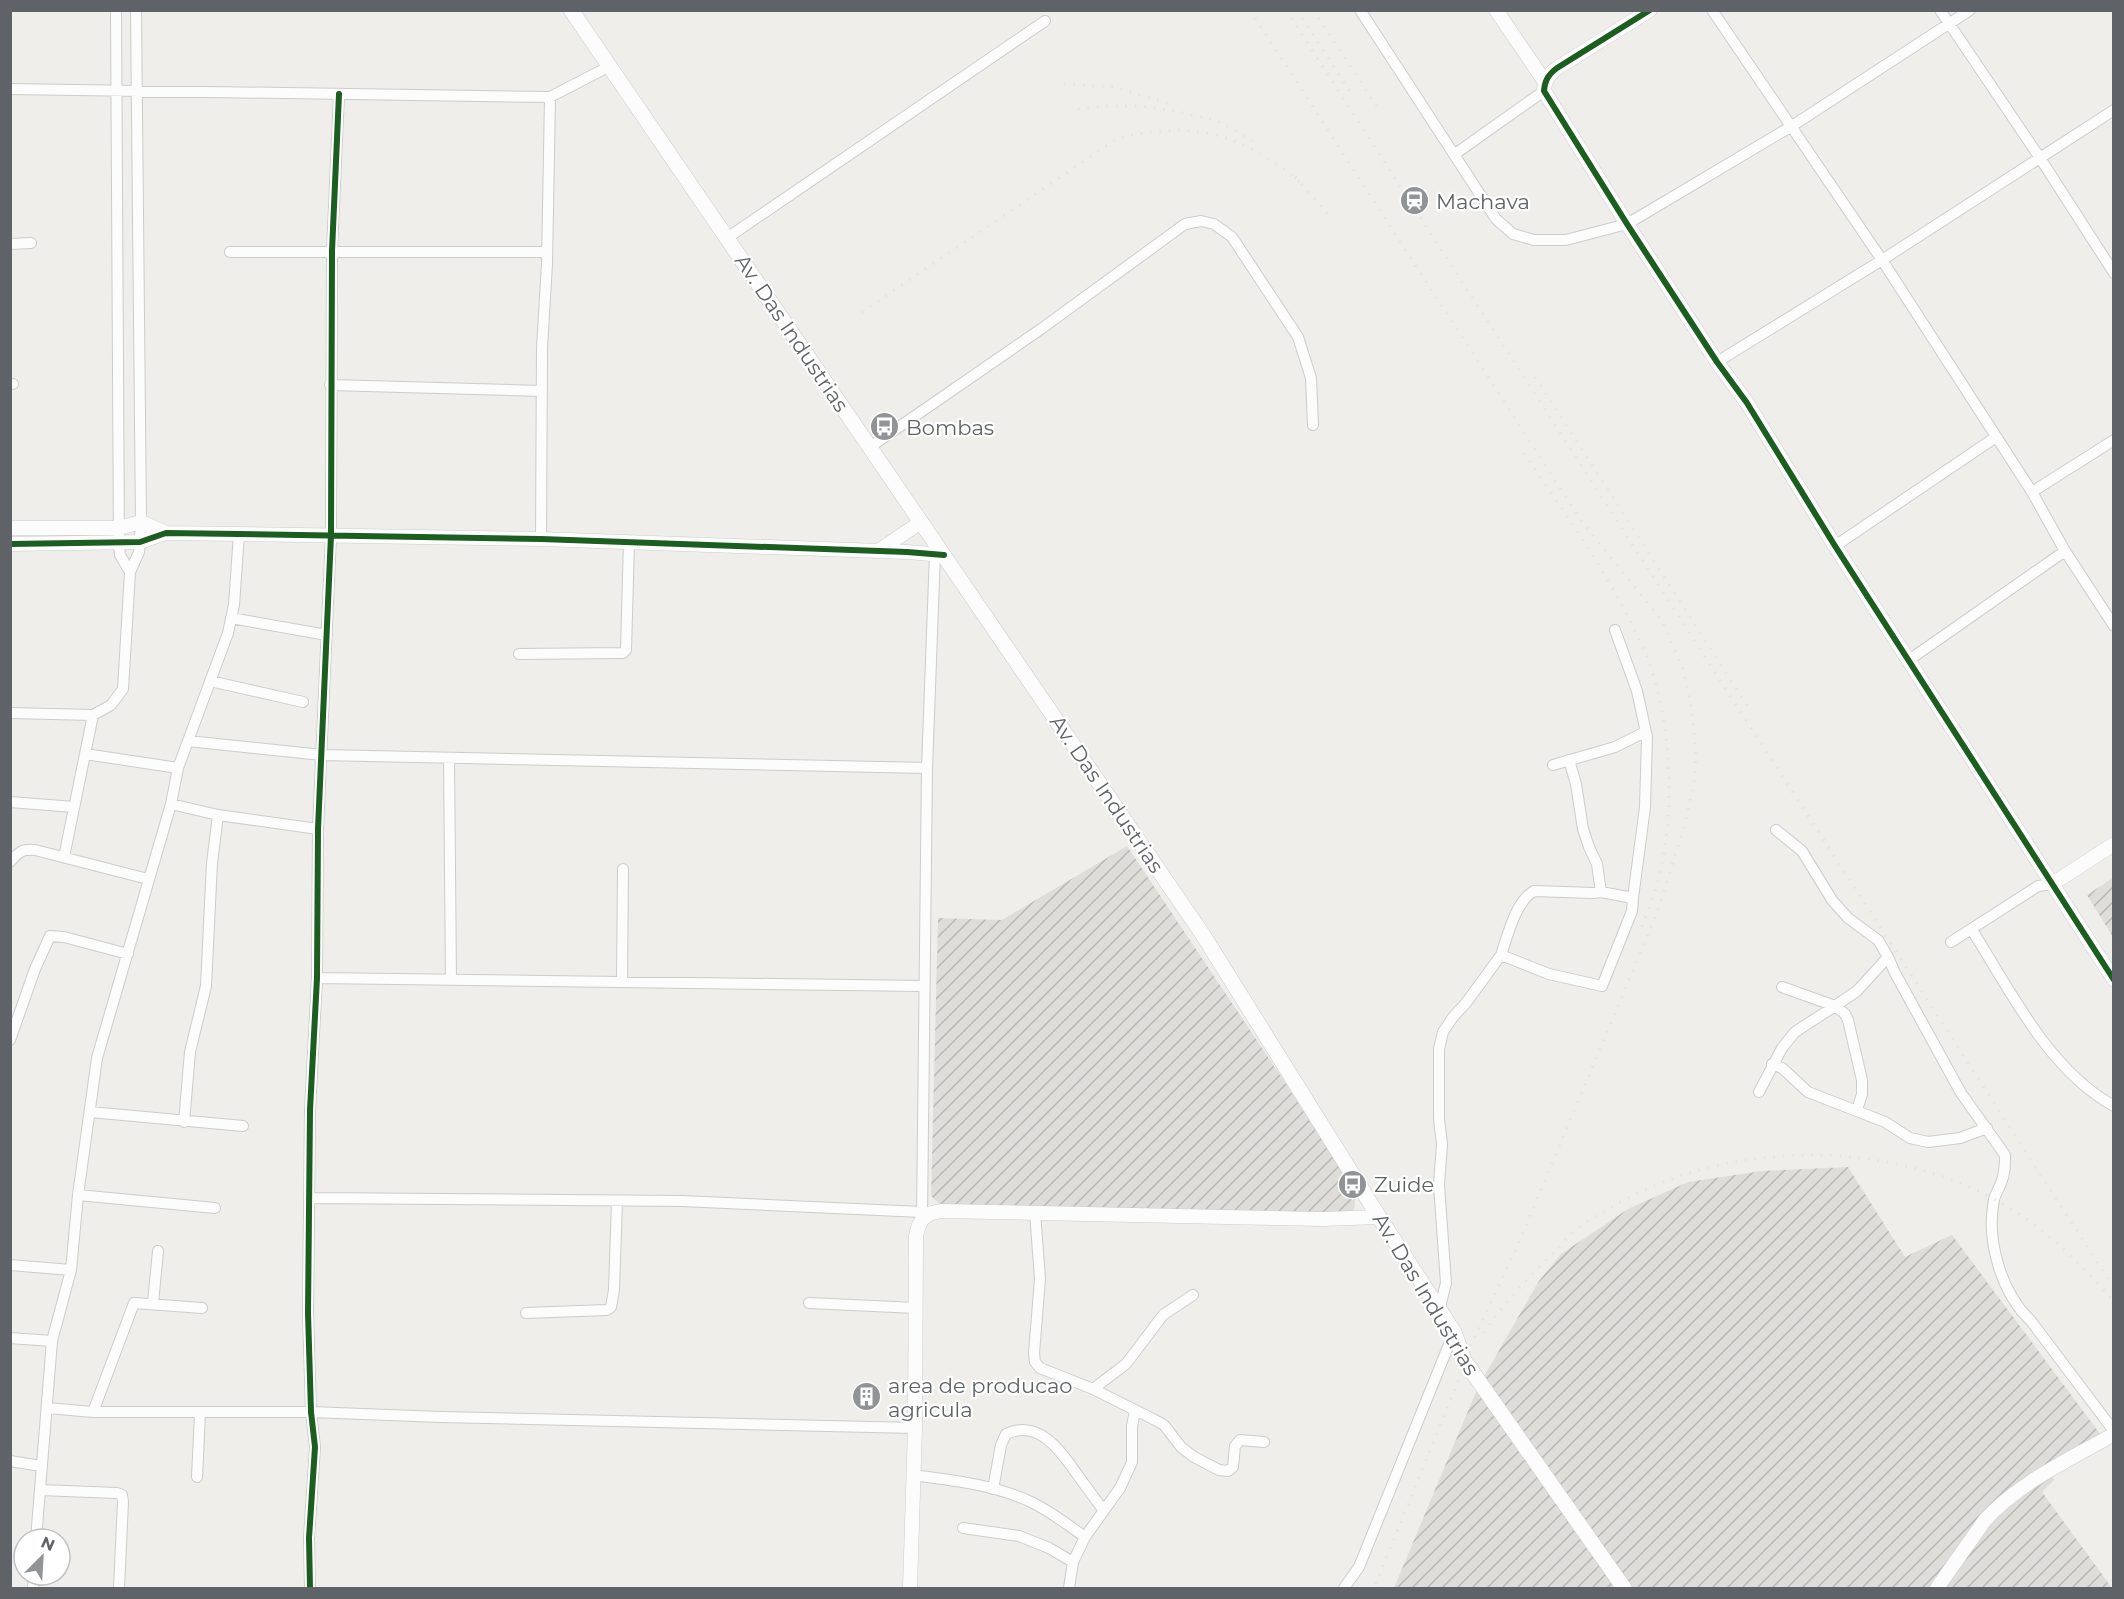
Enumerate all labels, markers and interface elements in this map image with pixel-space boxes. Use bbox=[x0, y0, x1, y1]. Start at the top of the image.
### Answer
station icon: Machava bbox=[1399, 185, 1431, 217]
place label: Machava bbox=[1436, 189, 1530, 214]
street label: Av. Das Industrias bbox=[730, 249, 854, 417]
bus stop icon: Bombas bbox=[869, 411, 901, 443]
place label: Bombas bbox=[906, 415, 994, 440]
street label: Av. Das Industrias bbox=[1045, 710, 1169, 878]
bus stop icon: Zuide bbox=[1337, 1168, 1369, 1200]
place label: Zuide bbox=[1374, 1172, 1434, 1197]
street label: Av. Das Industrias bbox=[1368, 1208, 1484, 1380]
place label: area de producao agricula bbox=[888, 1373, 1073, 1422]
building icon: area de producao agricula bbox=[851, 1381, 883, 1413]
north arrow bbox=[12, 1527, 72, 1587]
text: N bbox=[38, 1532, 58, 1555]

